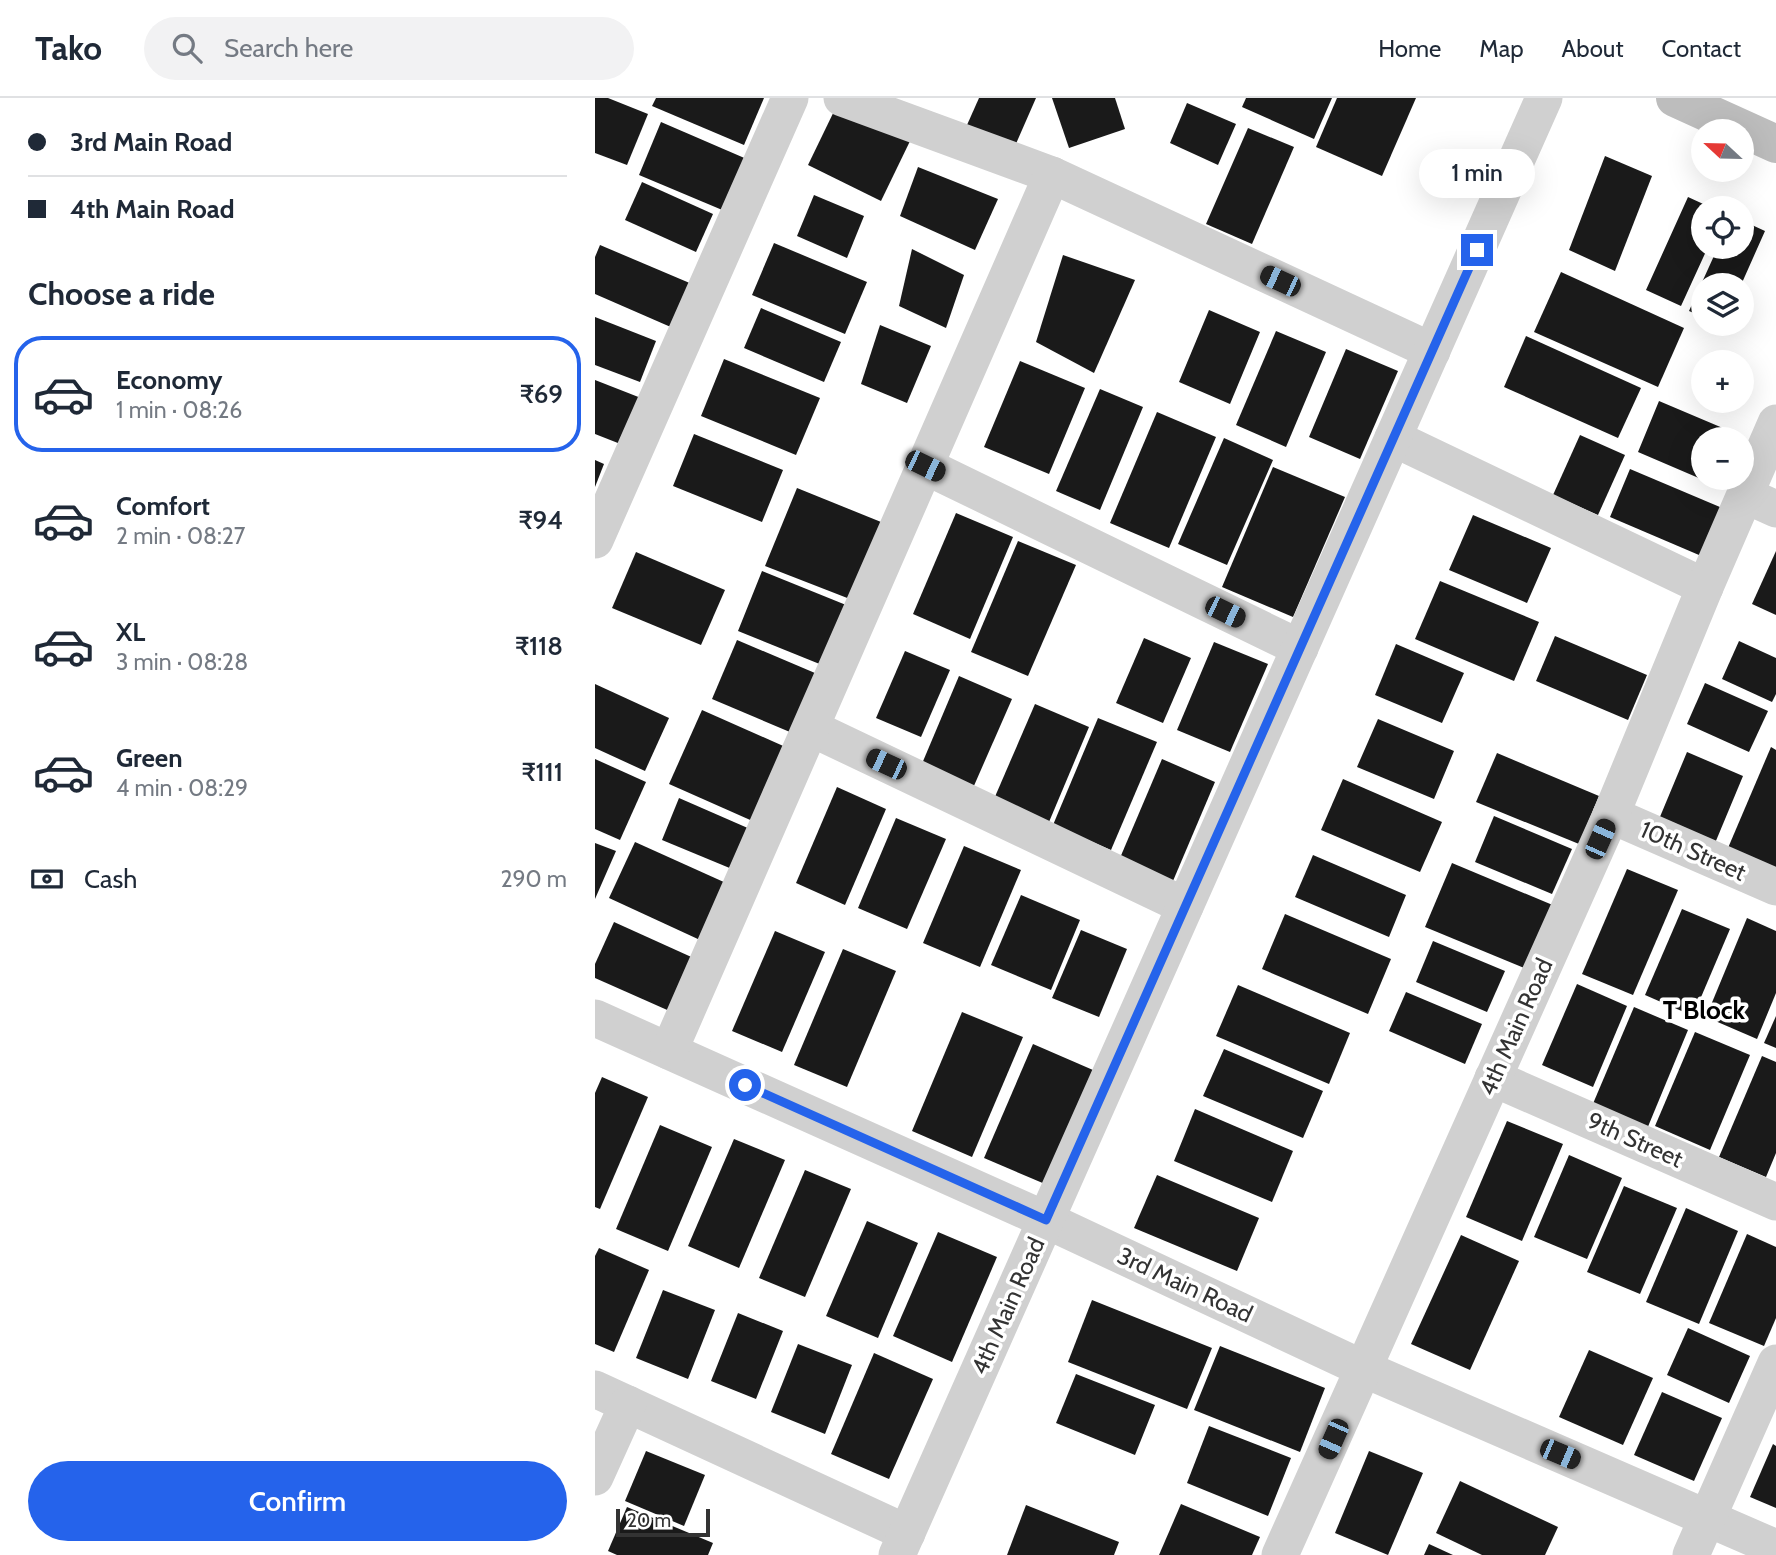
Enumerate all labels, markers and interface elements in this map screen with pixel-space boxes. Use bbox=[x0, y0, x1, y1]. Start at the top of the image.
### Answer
search box bbox=[144, 17, 634, 80]
text: Tako bbox=[35, 28, 102, 68]
icon: search bbox=[168, 29, 206, 67]
text: Search here bbox=[224, 32, 353, 64]
text: Home bbox=[1378, 34, 1441, 63]
text: Map bbox=[1479, 34, 1524, 63]
text: About bbox=[1562, 34, 1624, 63]
text: Contact bbox=[1662, 34, 1741, 63]
north arrow bbox=[1691, 119, 1753, 182]
map controls bbox=[1691, 119, 1754, 490]
text: 3rd Main Road bbox=[70, 126, 232, 158]
callout: 1 min bbox=[1419, 149, 1535, 198]
text: 1 min bbox=[1451, 159, 1503, 187]
text: 4th Main Road bbox=[70, 193, 235, 225]
button: locate bbox=[1691, 196, 1754, 259]
route end bbox=[1461, 234, 1493, 266]
car bbox=[1257, 263, 1304, 299]
button: layers bbox=[1691, 273, 1754, 336]
text: Choose a ride bbox=[28, 274, 215, 313]
button: + bbox=[1691, 350, 1754, 413]
icon: car bbox=[32, 363, 95, 426]
text: Economy bbox=[116, 364, 222, 396]
text: ₹69 bbox=[520, 378, 563, 410]
text: 1 min · 08:26 bbox=[116, 396, 242, 424]
button: − bbox=[1691, 427, 1754, 490]
car bbox=[902, 447, 949, 485]
icon: car bbox=[32, 489, 95, 552]
text: Comfort bbox=[116, 490, 210, 522]
text: ₹94 bbox=[519, 504, 563, 536]
text: 2 min · 08:27 bbox=[116, 522, 245, 550]
car bbox=[1202, 593, 1249, 631]
icon: car bbox=[32, 615, 95, 678]
text: XL bbox=[116, 616, 145, 648]
text: ₹118 bbox=[515, 630, 563, 662]
text: 3 min · 08:28 bbox=[116, 648, 248, 676]
icon: car bbox=[32, 741, 95, 804]
text: Green bbox=[116, 742, 183, 774]
car bbox=[863, 746, 910, 782]
text: ₹111 bbox=[521, 756, 563, 788]
text: 4 min · 08:29 bbox=[116, 774, 248, 802]
street label: 10th Street bbox=[1636, 814, 1751, 887]
car bbox=[1582, 816, 1619, 862]
icon: cash bbox=[28, 860, 66, 898]
text: Cash bbox=[84, 863, 137, 895]
text: 290 m bbox=[500, 865, 567, 893]
street label: 4th Main Road bbox=[1472, 954, 1559, 1100]
district label: T Block bbox=[1663, 994, 1746, 1026]
route start bbox=[729, 1069, 761, 1101]
street label: 9th Street bbox=[1583, 1106, 1688, 1173]
street label: 4th Main Road bbox=[964, 1233, 1051, 1379]
street label: 3rd Main Road bbox=[1113, 1241, 1257, 1328]
car bbox=[1315, 1416, 1352, 1462]
car bbox=[1537, 1436, 1584, 1472]
button: Confirm bbox=[28, 1461, 567, 1541]
scale bar bbox=[616, 1506, 711, 1538]
text: 20 m bbox=[627, 1509, 671, 1532]

